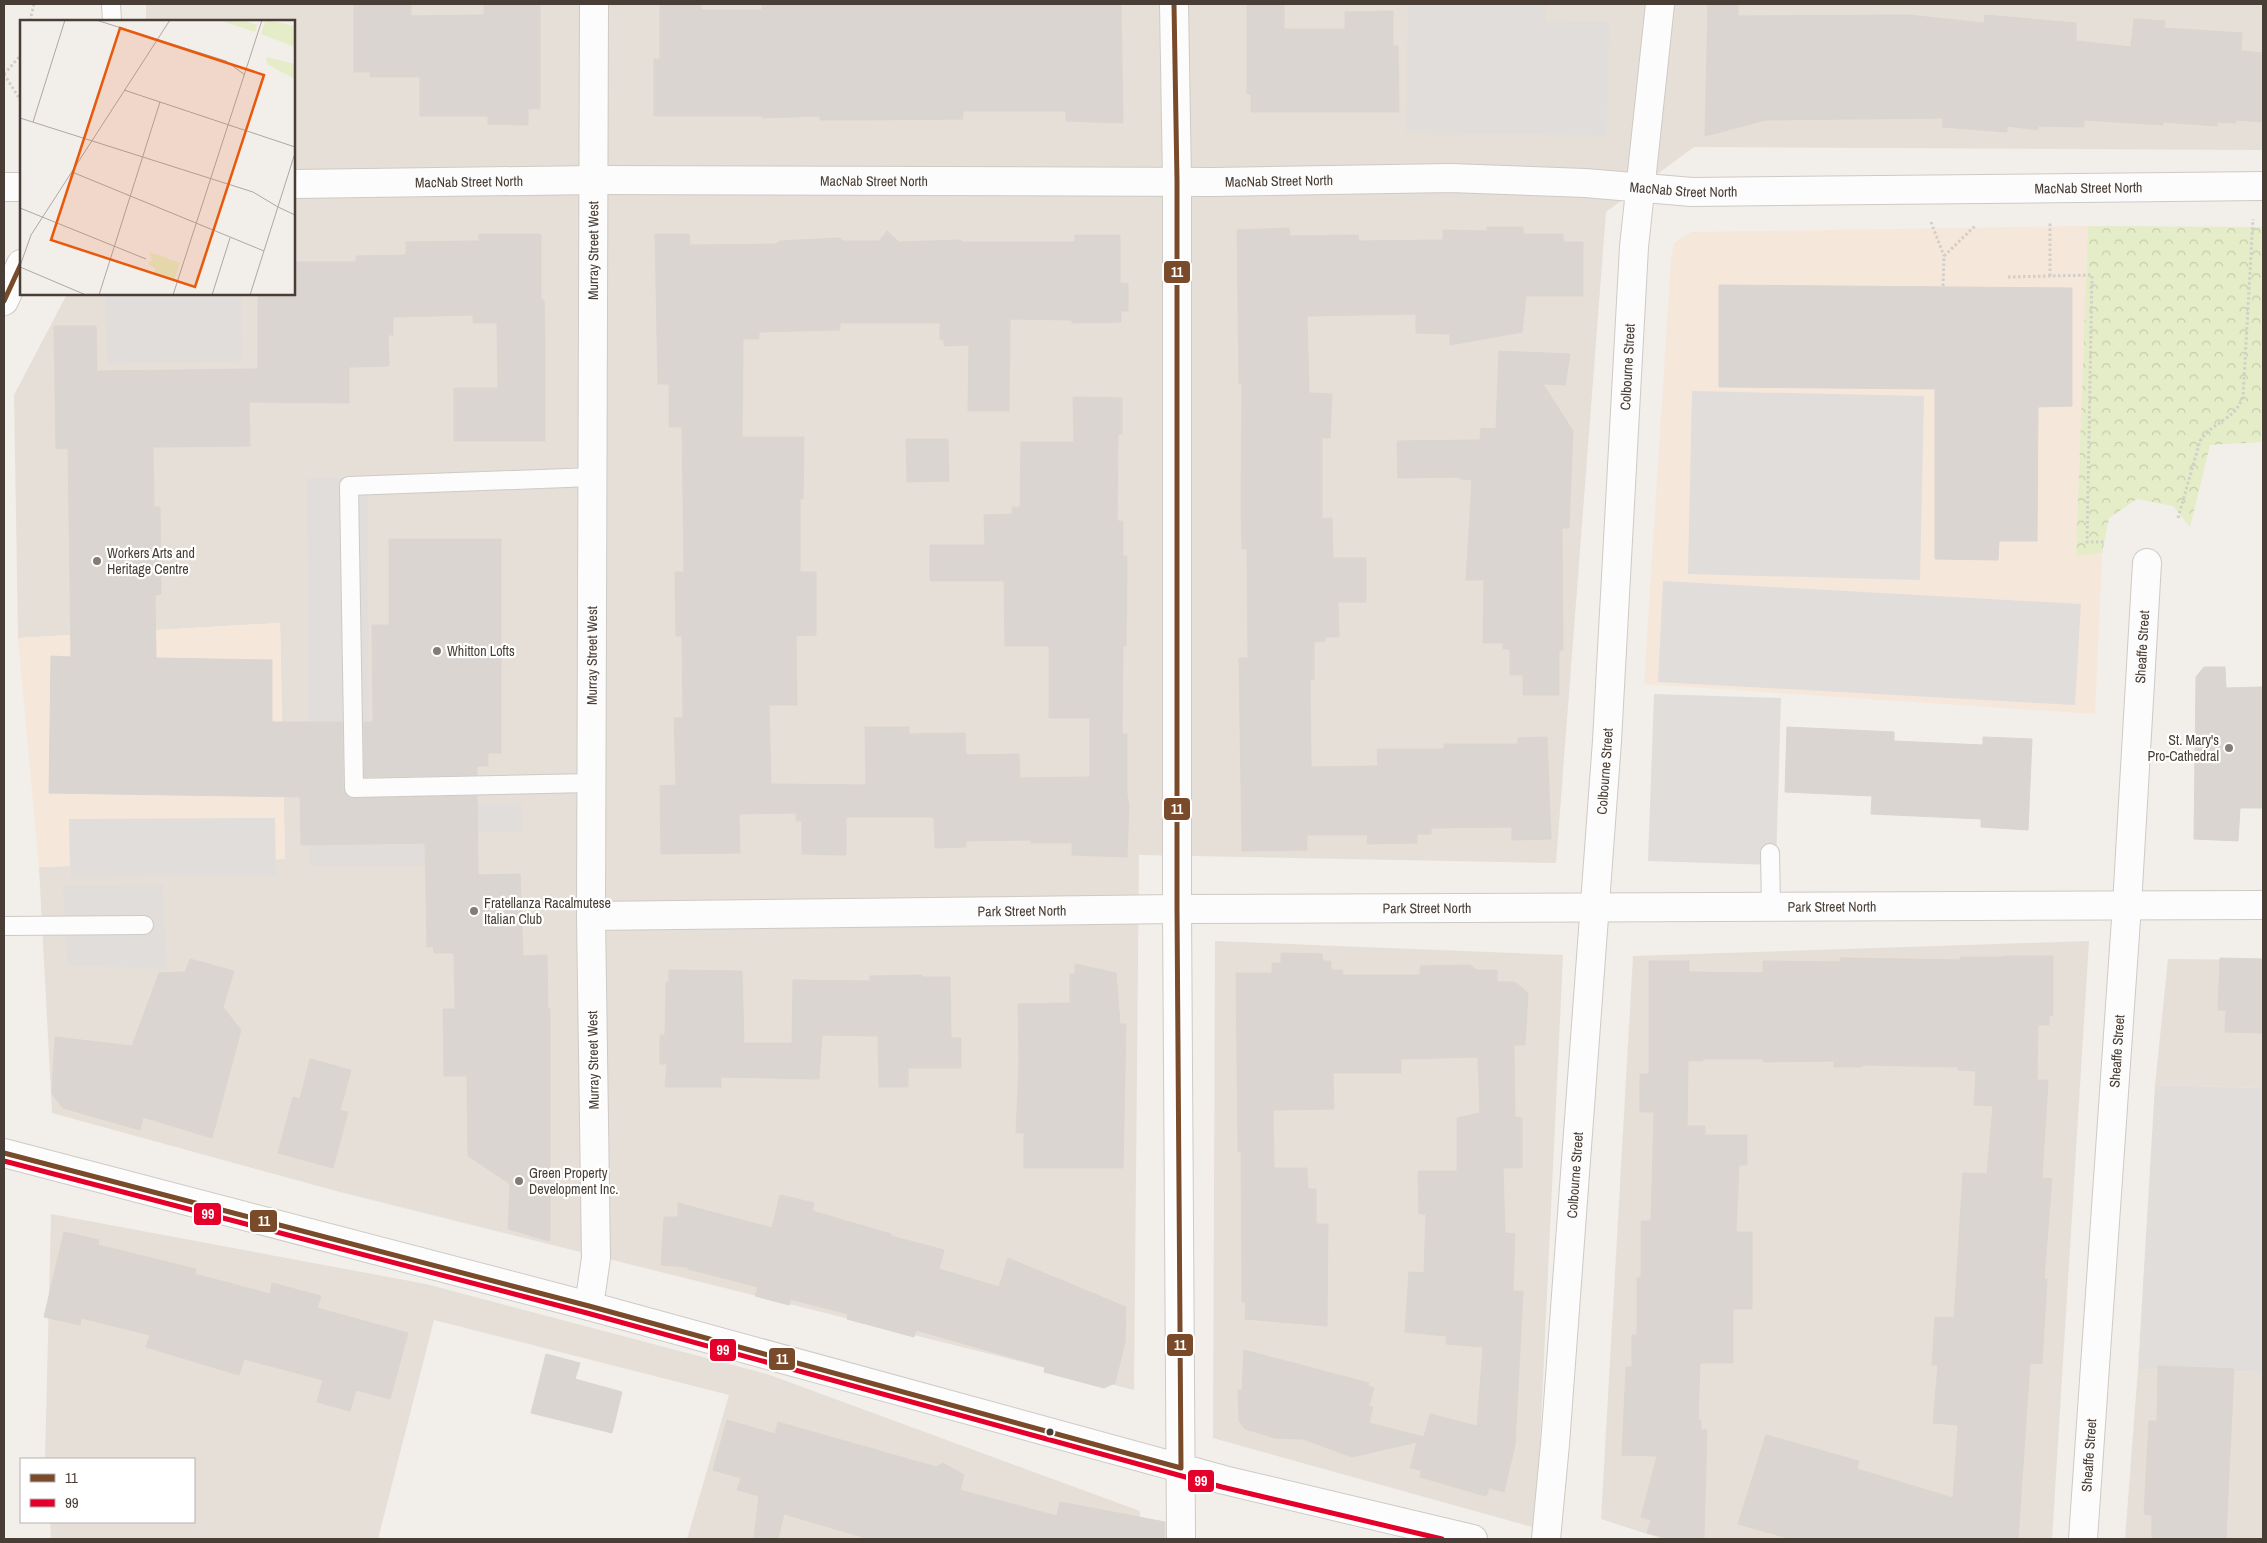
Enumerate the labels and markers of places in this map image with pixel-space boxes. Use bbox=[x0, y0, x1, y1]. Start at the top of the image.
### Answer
place label: Workers Arts and Heritage Centre bbox=[107, 544, 195, 578]
marker: Workers Arts and Heritage Centre bbox=[91, 555, 103, 567]
place label: Whitton Lofts bbox=[447, 642, 515, 660]
marker: Whitton Lofts bbox=[431, 645, 443, 657]
place label: St. Mary's Pro-Cathedral bbox=[2148, 731, 2219, 765]
marker: St. Mary's Pro-Cathedral bbox=[2223, 742, 2235, 754]
place label: Fratellanza Racalmutese Italian Club bbox=[484, 894, 611, 928]
marker: Fratellanza Racalmutese Italian Club bbox=[468, 905, 480, 917]
place label: Green Property Development Inc. bbox=[529, 1164, 618, 1198]
marker: Green Property Development Inc. bbox=[513, 1175, 525, 1187]
unlabelled marker bbox=[1045, 1427, 1055, 1437]

